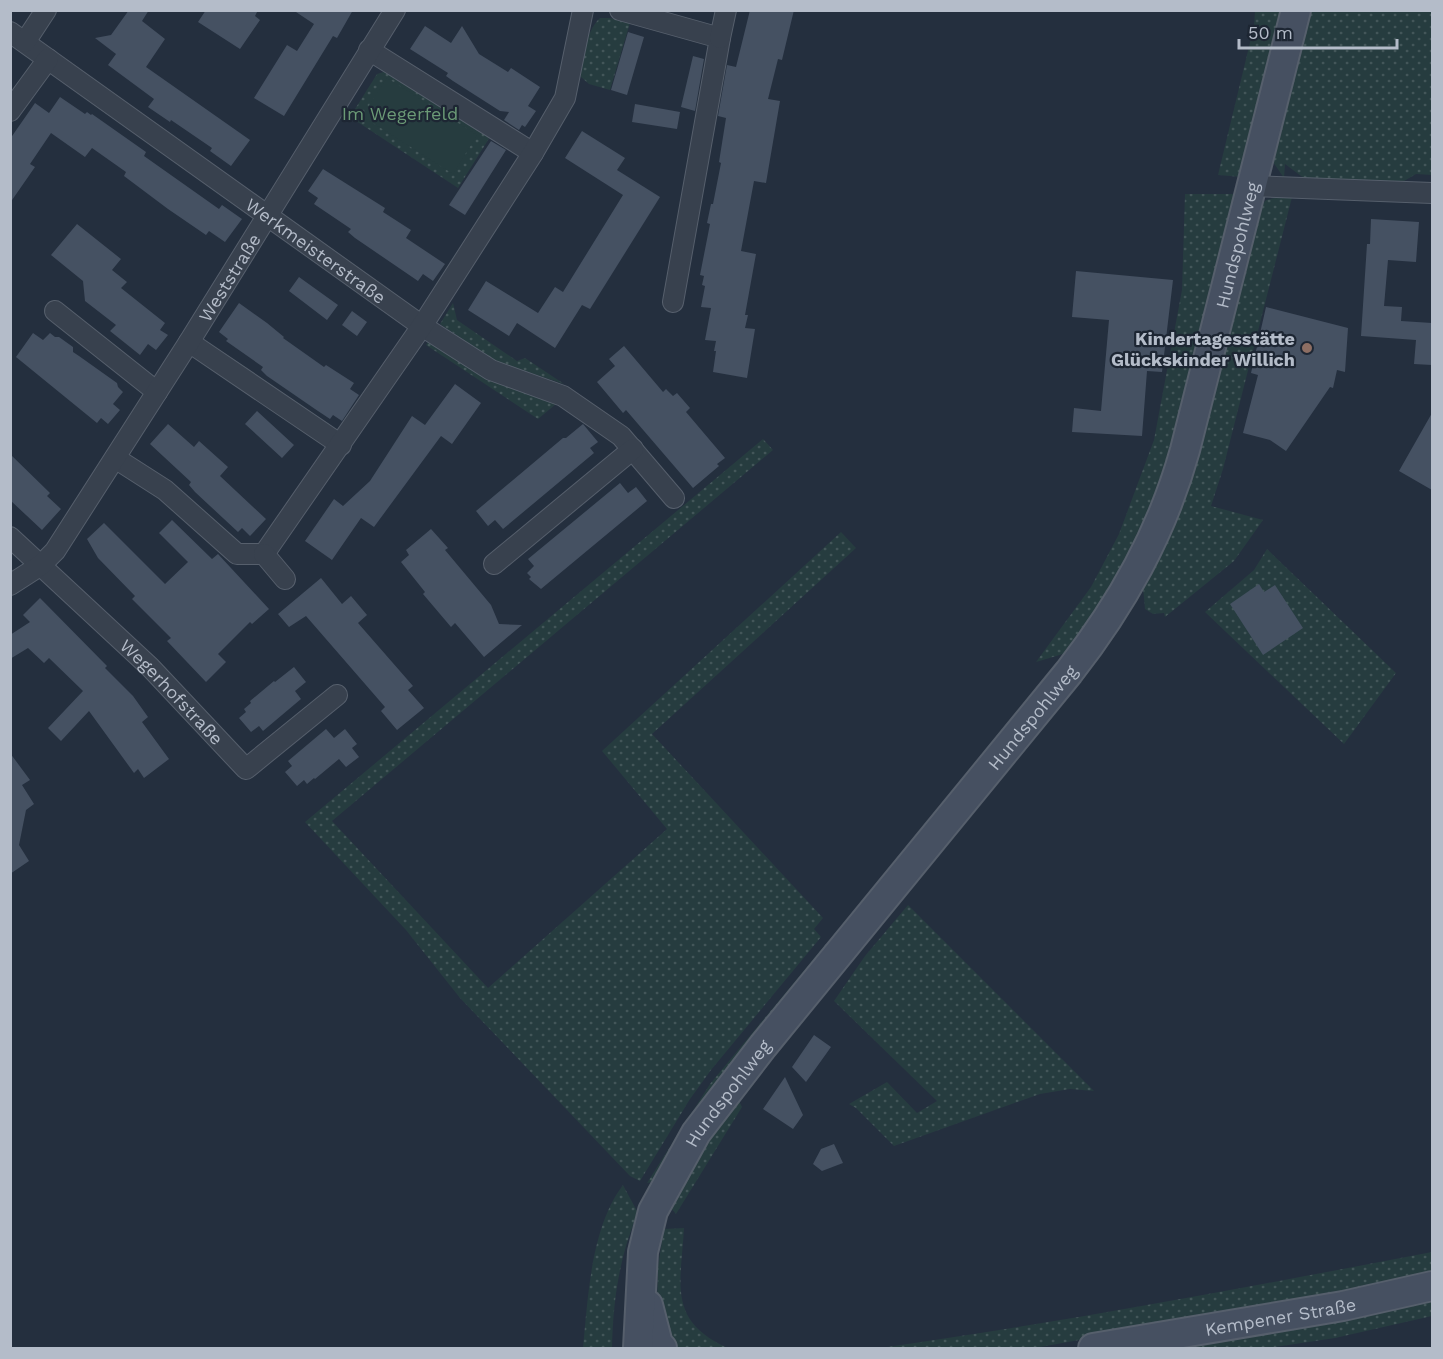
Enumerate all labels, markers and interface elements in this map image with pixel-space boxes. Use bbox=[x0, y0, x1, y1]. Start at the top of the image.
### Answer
scale bar bbox=[1239, 12, 1396, 50]
text: 50 m bbox=[1248, 22, 1293, 43]
park label: Im Wegerfeld bbox=[342, 103, 458, 124]
street label: Hundspohlweg bbox=[1211, 179, 1263, 310]
street label: Werkmeisterstraße bbox=[242, 193, 390, 308]
street label: Weststraße bbox=[194, 229, 264, 325]
place label: Kindertagesstätte Glückskinder Willich bbox=[1111, 328, 1295, 370]
marker: Kindertagesstätte Glückskinder Willich bbox=[1300, 341, 1314, 355]
street label: Wegerhofstraße bbox=[116, 634, 228, 749]
street label: Hundspohlweg bbox=[983, 660, 1081, 774]
street label: Hundspohlweg bbox=[680, 1035, 775, 1150]
street label: Kempener Straße bbox=[1203, 1293, 1358, 1340]

